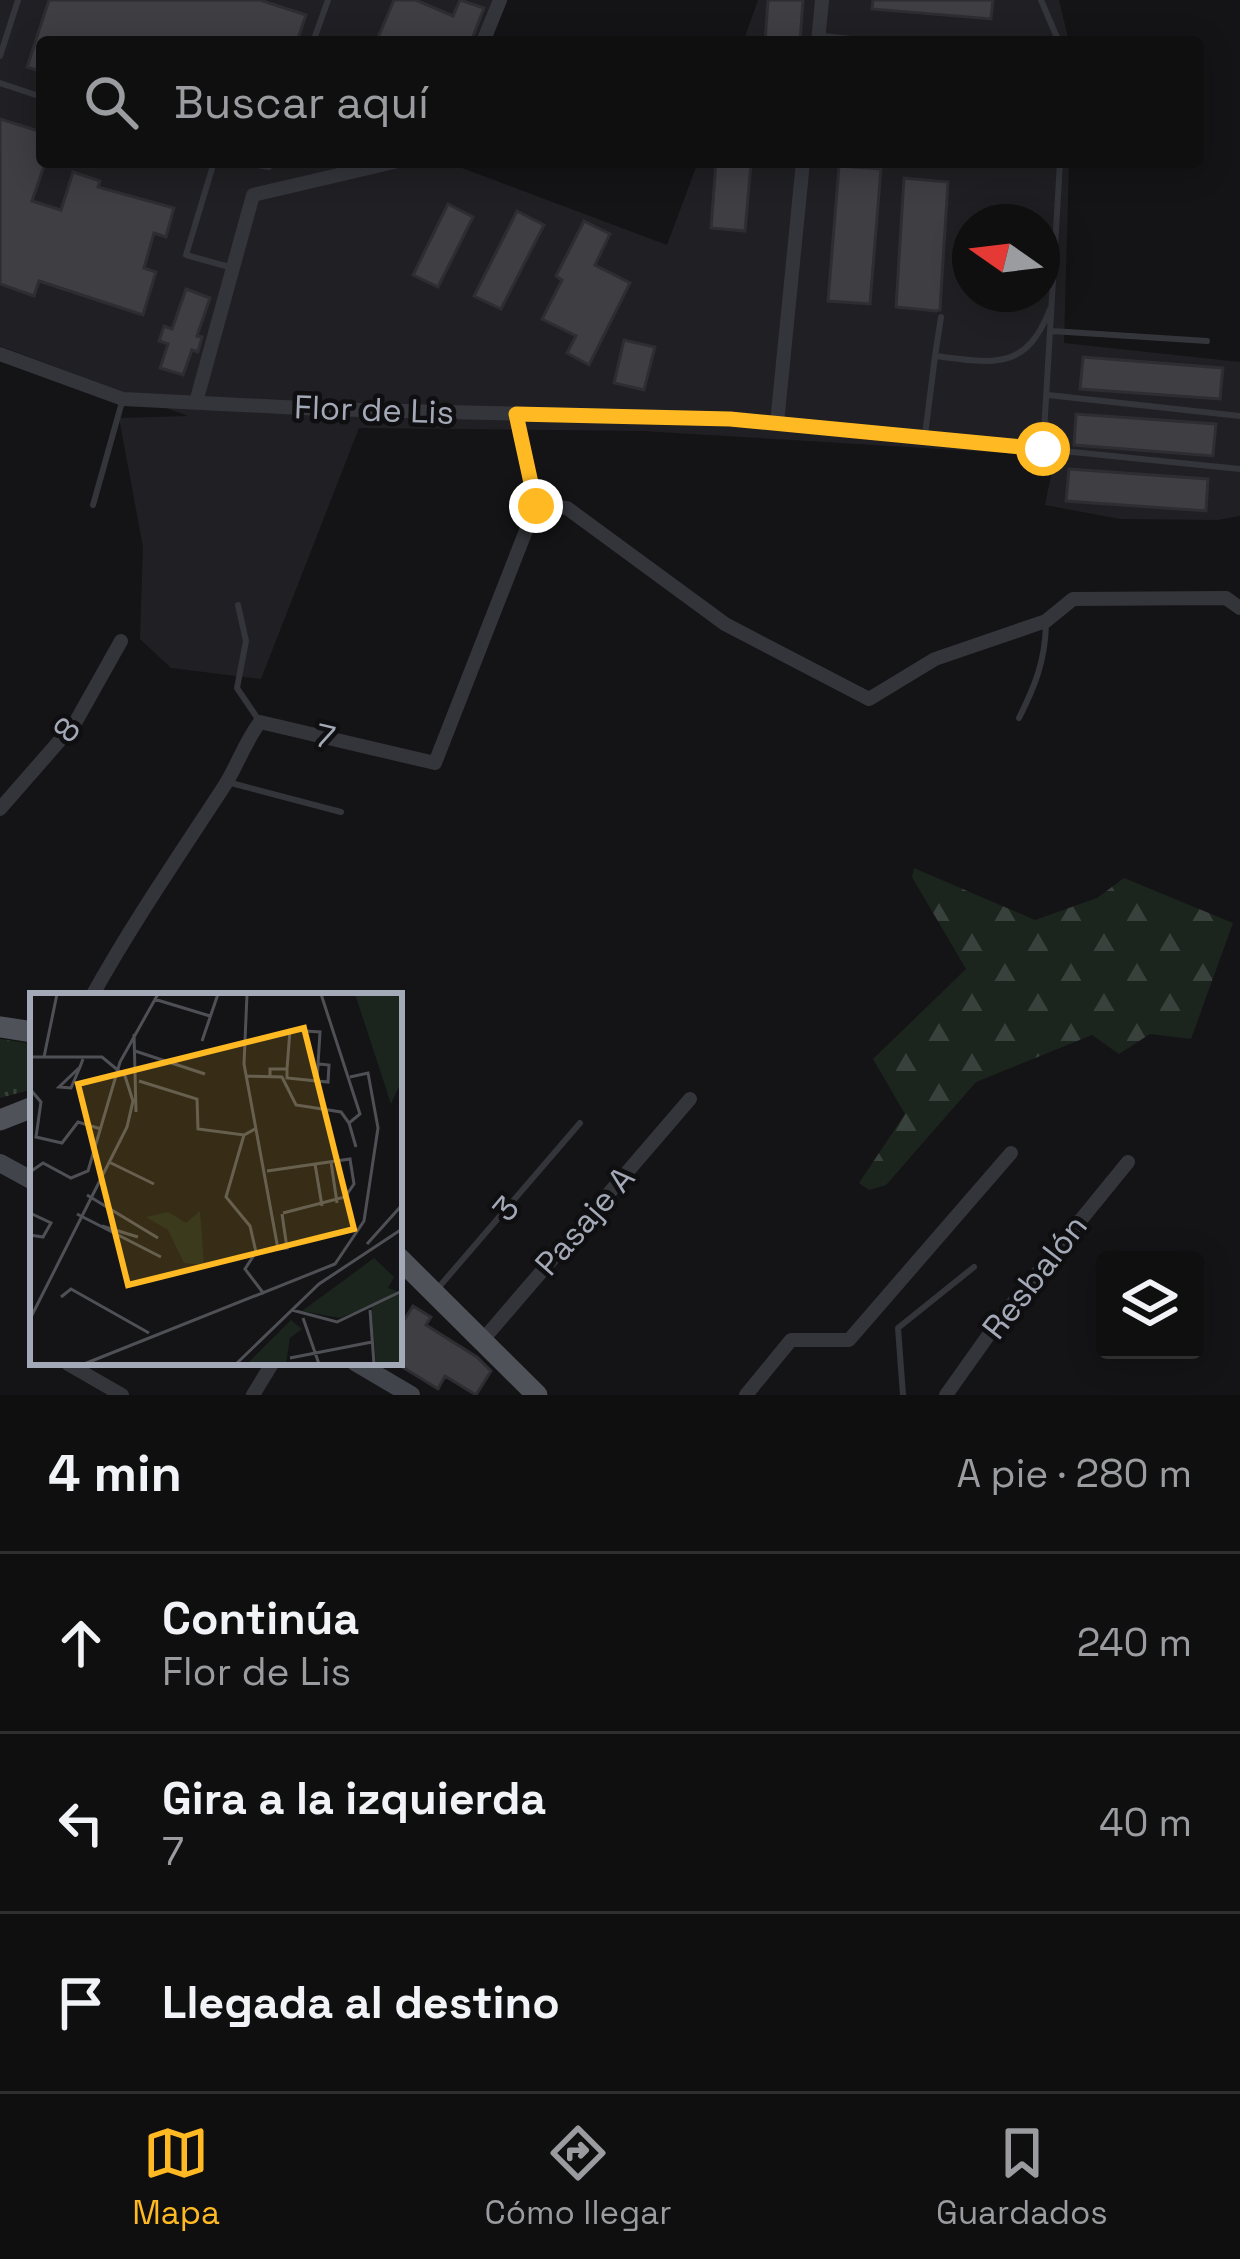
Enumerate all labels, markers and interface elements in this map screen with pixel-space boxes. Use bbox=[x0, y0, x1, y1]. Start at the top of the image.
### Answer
search box bbox=[36, 36, 1204, 168]
icon: search bbox=[78, 69, 144, 135]
text: Buscar aquí bbox=[174, 74, 429, 131]
north arrow bbox=[952, 204, 1060, 312]
street label: Flor de Lis bbox=[293, 386, 455, 434]
route start bbox=[1016, 422, 1070, 476]
route end bbox=[509, 479, 563, 533]
street label: 8 bbox=[44, 709, 90, 751]
street label: 7 bbox=[311, 714, 339, 760]
inset map bbox=[30, 993, 402, 1365]
street label: Pasaje A bbox=[526, 1158, 644, 1284]
street label: 3 bbox=[484, 1188, 528, 1230]
street label: Resbalón bbox=[973, 1206, 1097, 1348]
map controls bbox=[1096, 1251, 1204, 1359]
button: layers bbox=[1096, 1251, 1204, 1359]
text: 4 min bbox=[48, 1441, 182, 1506]
text: A pie · 280 m bbox=[956, 1449, 1192, 1498]
text: Continúa bbox=[162, 1590, 359, 1647]
icon: ahead bbox=[48, 1610, 114, 1676]
text: 240 m bbox=[1077, 1618, 1192, 1667]
text: Flor de Lis bbox=[162, 1647, 351, 1696]
text: Gira a la izquierda bbox=[162, 1770, 546, 1827]
icon: left bbox=[48, 1790, 114, 1856]
text: 40 m bbox=[1099, 1798, 1192, 1847]
text: 7 bbox=[162, 1827, 184, 1876]
icon: arrive bbox=[48, 1970, 114, 2036]
text: Llegada al destino bbox=[162, 1974, 560, 2031]
tab: Mapa bbox=[132, 2120, 220, 2234]
tab: Cómo llegar bbox=[484, 2120, 672, 2234]
tab: Guardados bbox=[936, 2120, 1108, 2234]

